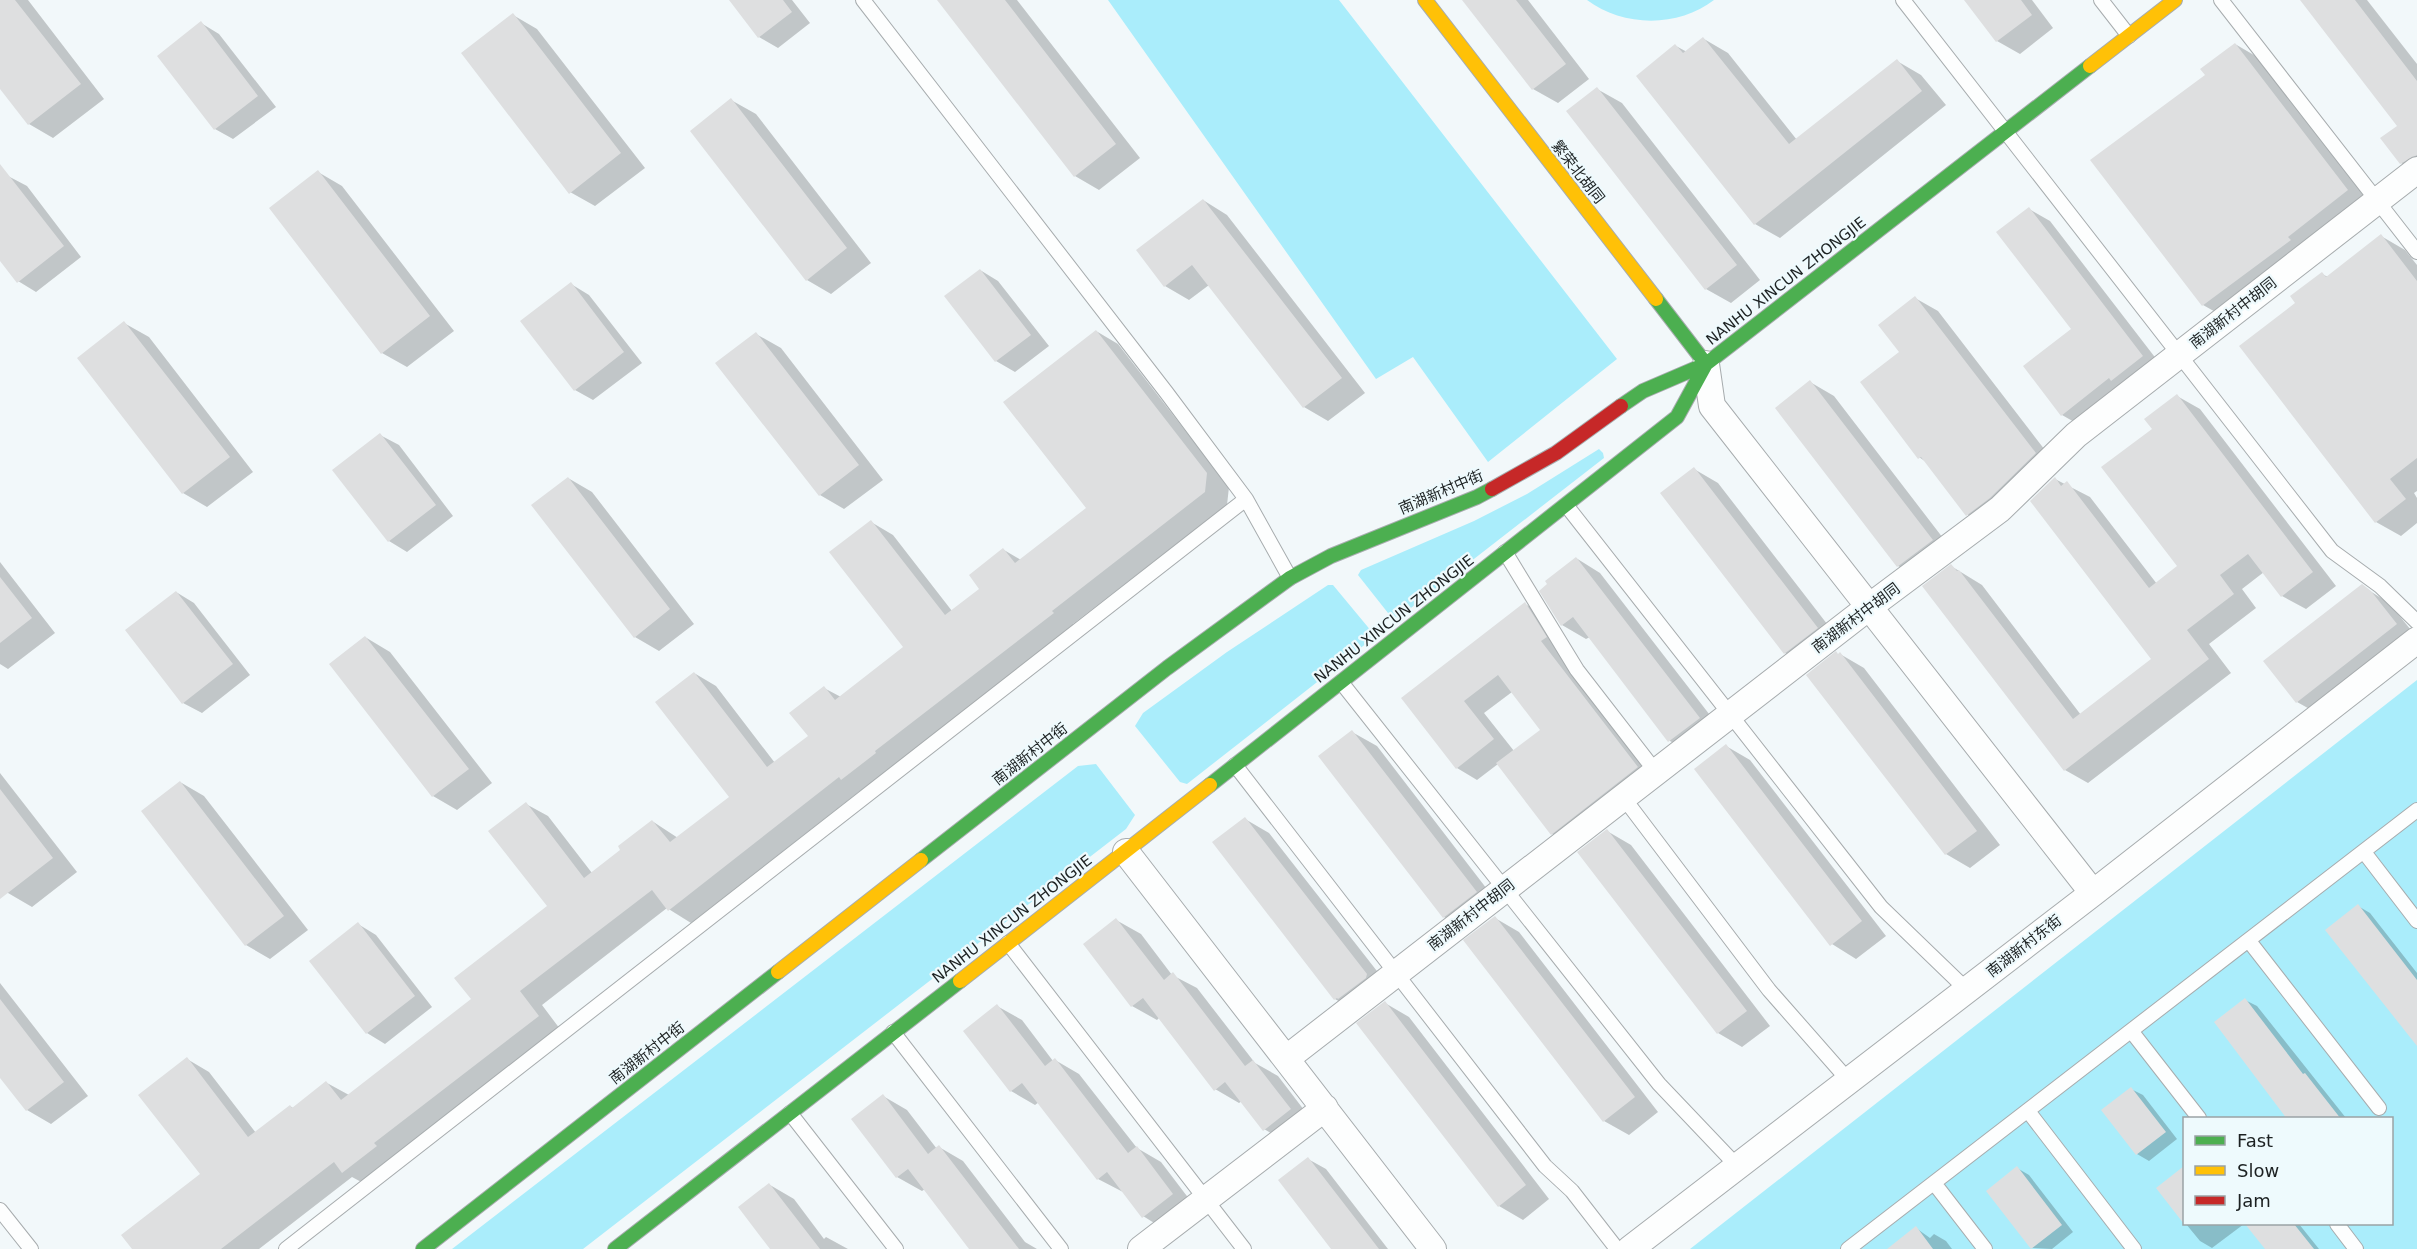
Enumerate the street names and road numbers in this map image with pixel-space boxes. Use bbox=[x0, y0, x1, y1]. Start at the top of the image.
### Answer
street label: 繁荣北胡同 bbox=[1548, 137, 1608, 207]
street label: NANHU XINCUN ZHONGJIE bbox=[1703, 213, 1869, 349]
street label: 南湖新村中胡同 bbox=[2186, 274, 2280, 352]
street label: 南湖新村中街 bbox=[1396, 466, 1486, 518]
street label: NANHU XINCUN ZHONGJIE bbox=[1311, 551, 1477, 687]
street label: 南湖新村中胡同 bbox=[1809, 579, 1903, 657]
street label: 南湖新村中街 bbox=[989, 719, 1071, 789]
street label: NANHU XINCUN ZHONGJIE bbox=[929, 851, 1095, 987]
street label: 南湖新村中胡同 bbox=[1424, 876, 1518, 954]
street label: 南湖新村东街 bbox=[1983, 911, 2065, 981]
street label: 南湖新村中街 bbox=[606, 1018, 688, 1088]

